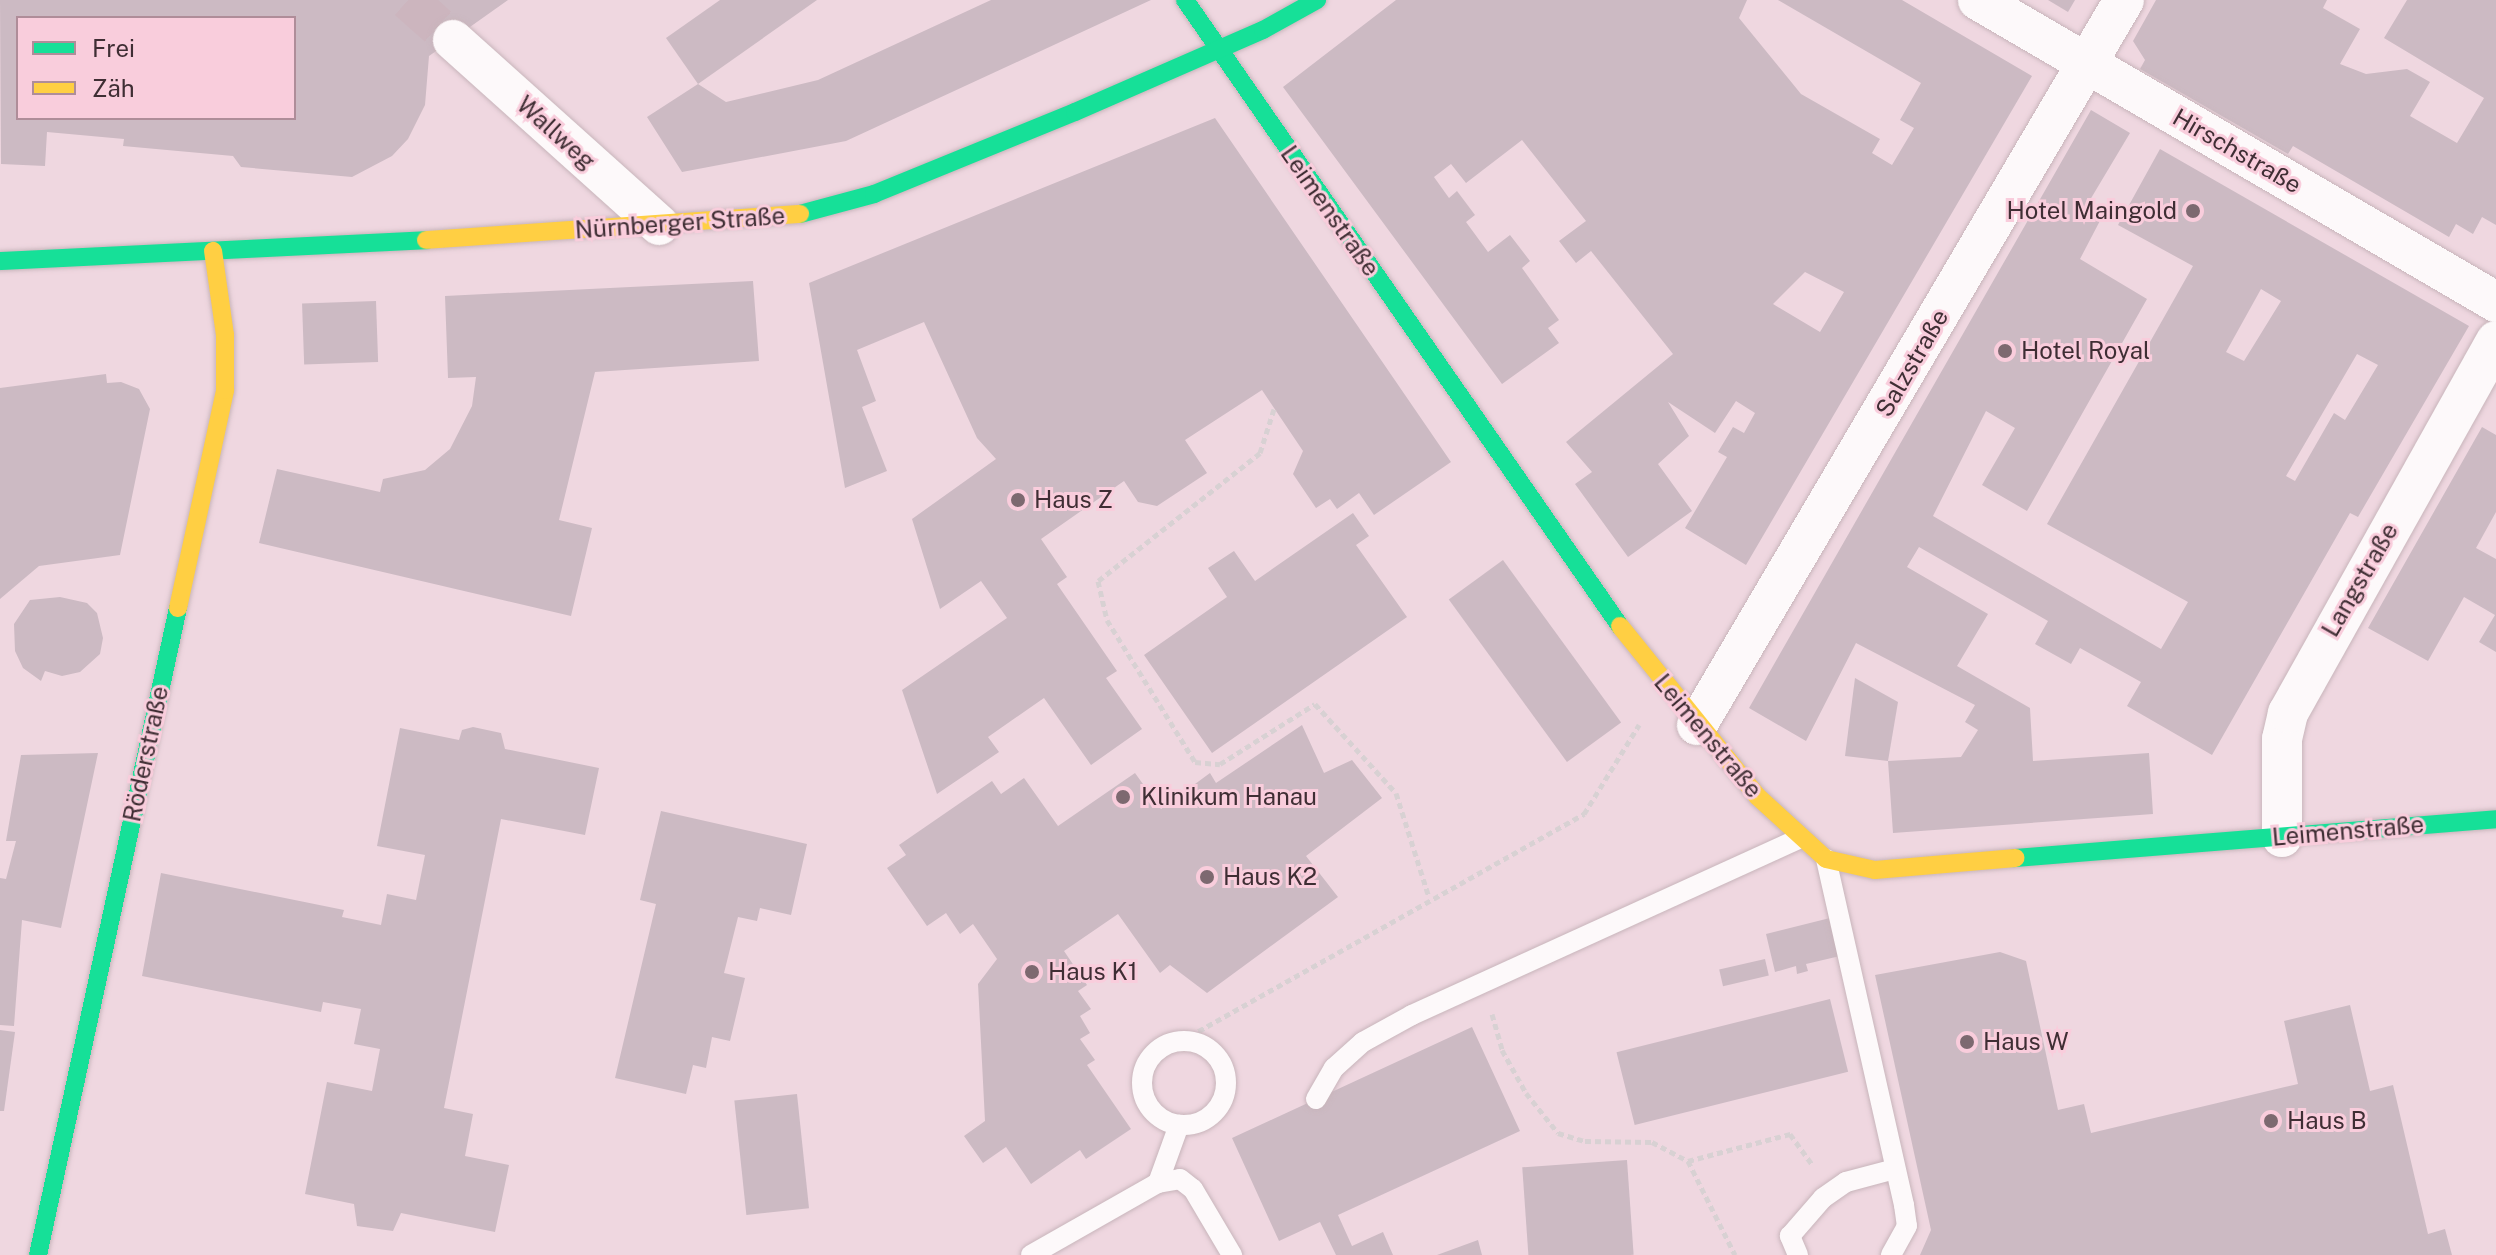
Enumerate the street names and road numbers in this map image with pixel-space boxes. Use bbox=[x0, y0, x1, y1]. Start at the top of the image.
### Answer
street label: Wallweg bbox=[511, 90, 601, 176]
street label: Hirschstraße bbox=[2168, 103, 2306, 199]
street label: Leimenstraße bbox=[1275, 140, 1385, 282]
street label: Nürnberger Straße bbox=[574, 201, 786, 245]
street label: Salzstraße bbox=[1870, 304, 1954, 422]
street label: Langstraße bbox=[2316, 518, 2404, 642]
street label: Leimenstraße bbox=[1648, 668, 1768, 804]
street label: Röderstraße bbox=[118, 684, 174, 824]
street label: Leimenstraße bbox=[2271, 810, 2425, 852]

